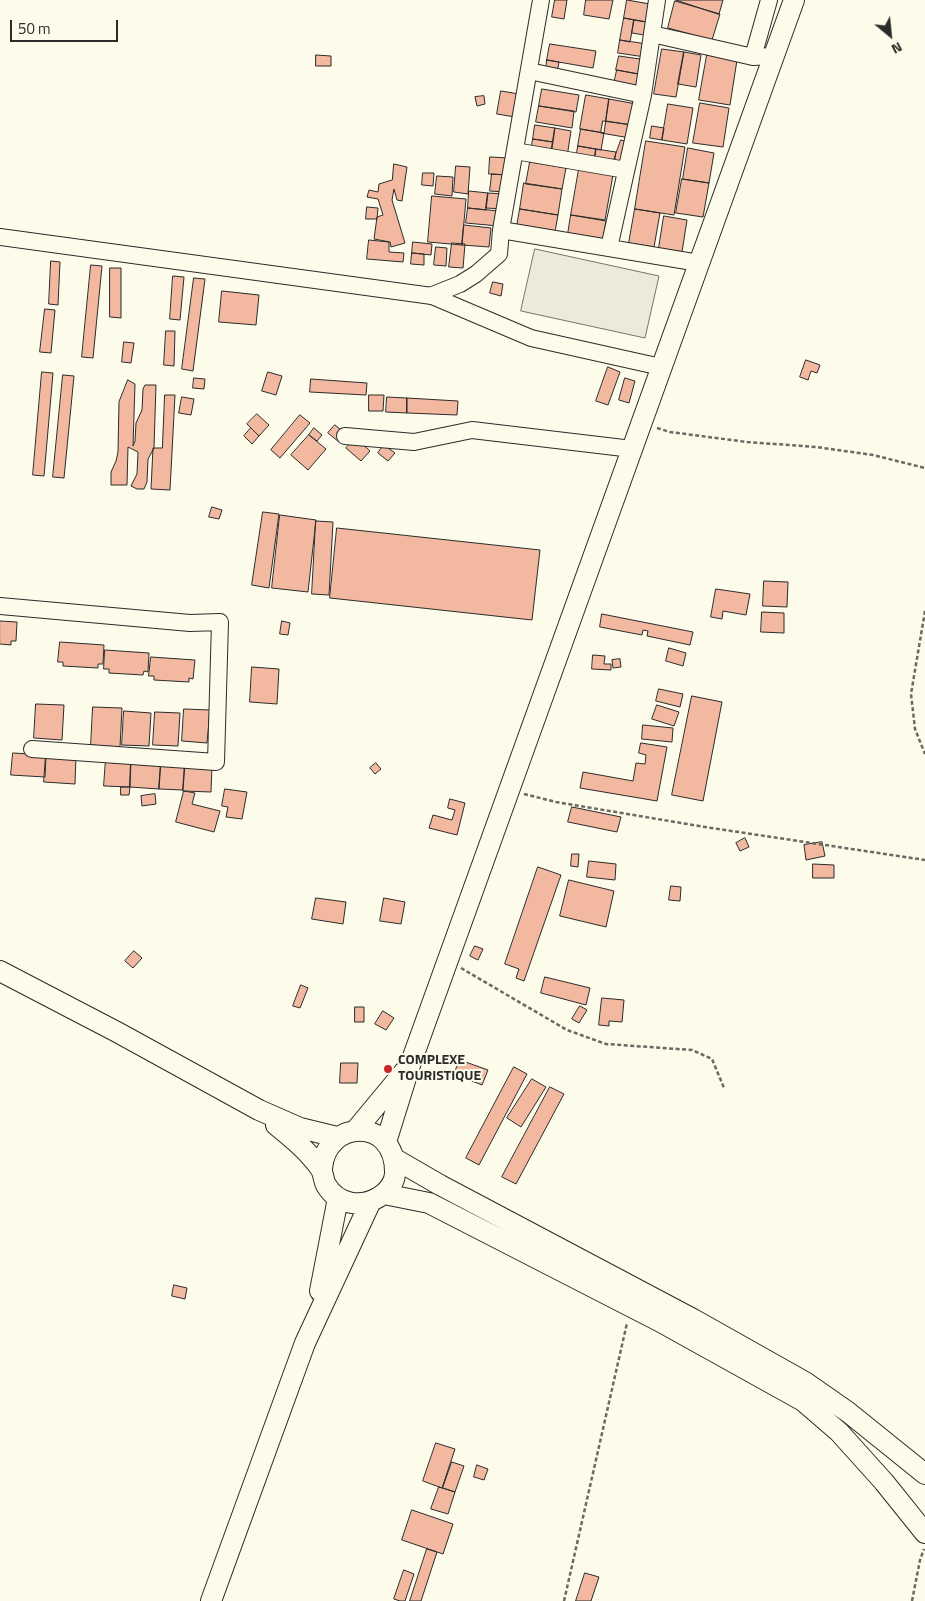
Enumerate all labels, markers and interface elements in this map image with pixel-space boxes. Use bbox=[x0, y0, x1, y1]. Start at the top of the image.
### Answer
scale bar bbox=[12, 10, 120, 42]
north arrow bbox=[865, 10, 915, 60]
text: 50 m bbox=[18, 17, 51, 40]
text: N bbox=[888, 37, 906, 60]
place label: COMPLEXE TOURISTIQUE bbox=[398, 1053, 481, 1086]
marker: COMPLEXE TOURISTIQUE bbox=[382, 1063, 394, 1075]

